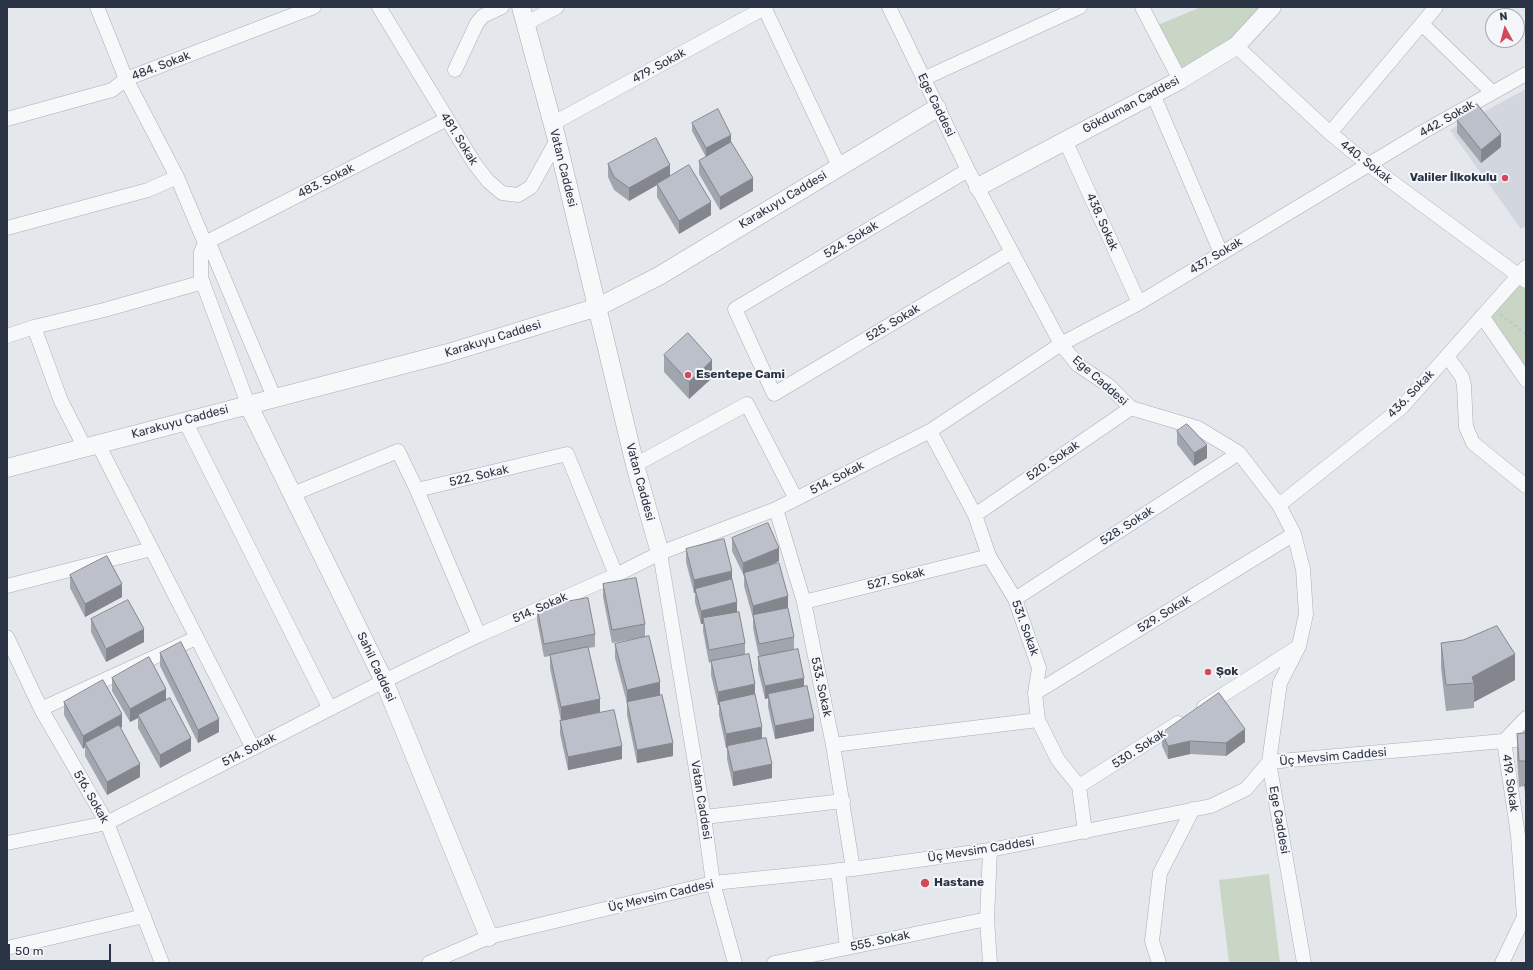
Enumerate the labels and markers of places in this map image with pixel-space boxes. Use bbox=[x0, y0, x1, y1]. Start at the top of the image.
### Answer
place label: Valiler İlkokulu bbox=[1410, 171, 1497, 185]
marker: Valiler İlkokulu bbox=[1500, 173, 1510, 183]
place label: Esentepe Cami bbox=[696, 368, 785, 382]
marker: Esentepe Cami bbox=[683, 370, 693, 380]
place label: Şok bbox=[1216, 665, 1238, 679]
marker: Şok bbox=[1203, 667, 1213, 677]
place label: Hastane bbox=[934, 876, 984, 890]
marker: Hastane bbox=[919, 877, 931, 889]

